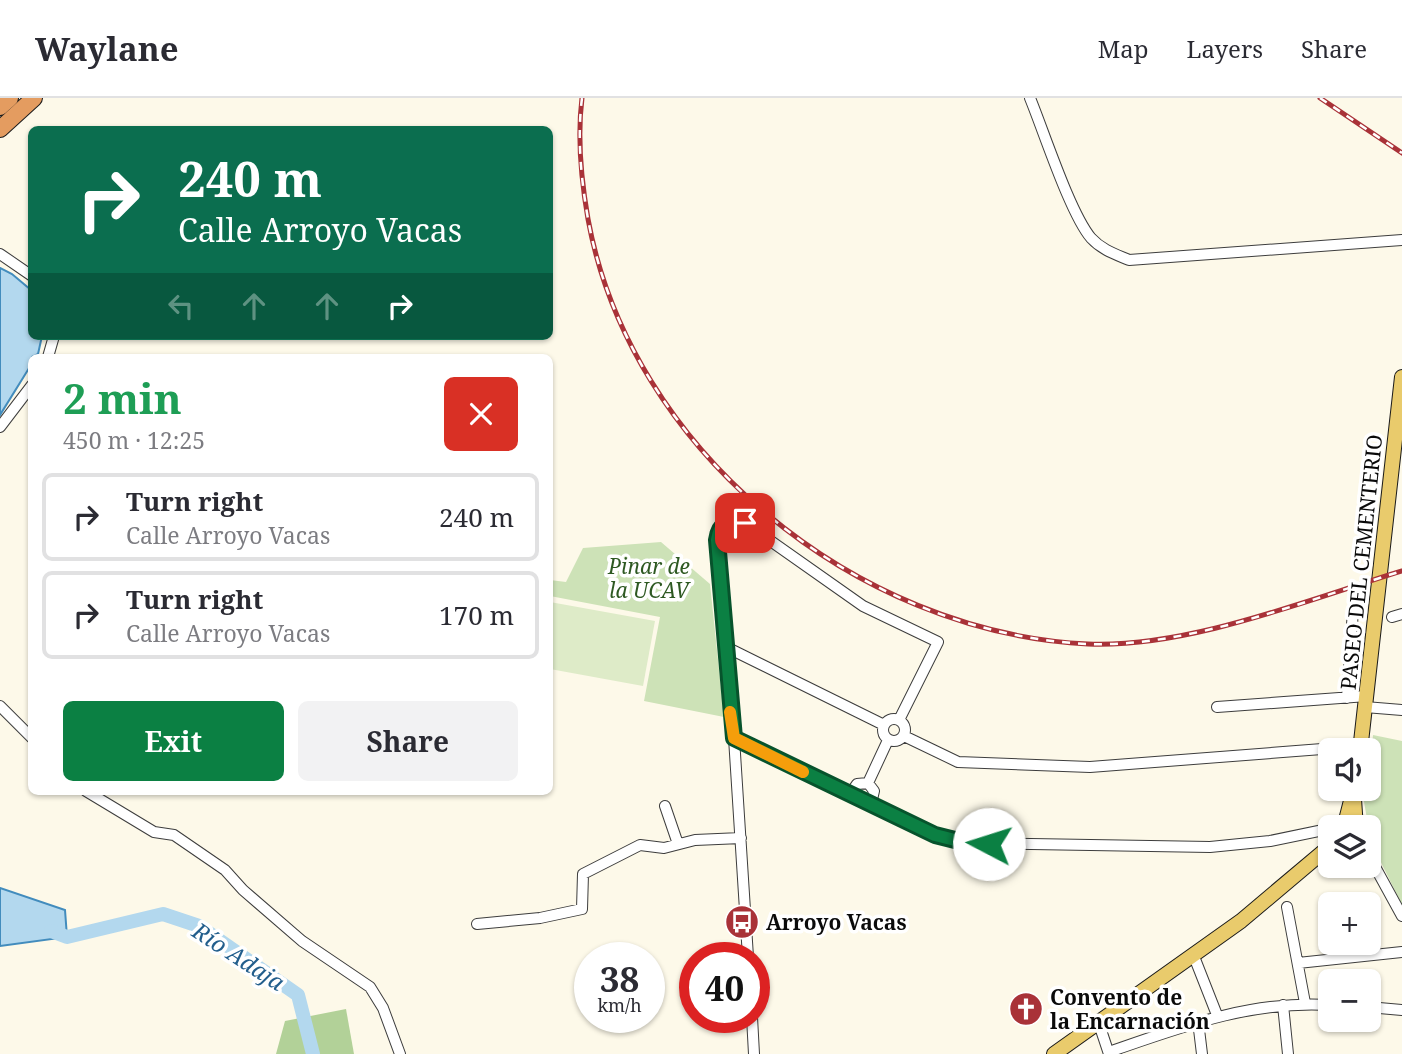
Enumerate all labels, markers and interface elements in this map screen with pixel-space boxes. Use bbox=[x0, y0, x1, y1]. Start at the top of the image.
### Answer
text: Waylane bbox=[35, 26, 179, 71]
text: Map bbox=[1098, 32, 1149, 65]
text: Layers bbox=[1187, 32, 1263, 65]
text: Share bbox=[1301, 32, 1367, 65]
text: 240 m bbox=[178, 145, 322, 211]
icon: right bbox=[63, 154, 154, 245]
text: Calle Arroyo Vacas bbox=[178, 208, 462, 251]
icon: left bbox=[162, 287, 200, 325]
icon: ahead bbox=[235, 287, 273, 325]
icon: ahead bbox=[308, 287, 346, 325]
icon: right bbox=[381, 287, 419, 325]
text: 2 min bbox=[63, 369, 182, 426]
button: close bbox=[444, 377, 518, 451]
text: 450 m · 12:25 bbox=[63, 424, 205, 456]
street label: PASEO DEL CEMENTERIO bbox=[1334, 433, 1388, 691]
text: Turn right bbox=[126, 483, 263, 519]
pin bbox=[715, 493, 775, 553]
icon: right bbox=[67, 498, 105, 536]
text: 240 m bbox=[439, 499, 514, 535]
icon: arrive bbox=[726, 504, 764, 542]
text: Calle Arroyo Vacas bbox=[126, 519, 330, 551]
park label: Pinar de la UCAV bbox=[607, 552, 692, 604]
text: Turn right bbox=[126, 581, 263, 617]
icon: right bbox=[67, 596, 105, 634]
text: 170 m bbox=[439, 597, 514, 633]
text: Calle Arroyo Vacas bbox=[126, 617, 330, 649]
button: Exit bbox=[63, 701, 284, 781]
button: Share bbox=[298, 701, 518, 781]
map controls bbox=[1318, 738, 1381, 1032]
button: sound bbox=[1318, 738, 1381, 801]
position arrow bbox=[952, 807, 1026, 881]
button: layers bbox=[1318, 815, 1381, 878]
button: + bbox=[1318, 892, 1381, 955]
bus stop icon: Arroyo Vacas bbox=[723, 903, 761, 941]
place label: Arroyo Vacas bbox=[766, 908, 907, 936]
water label: Río Adaja bbox=[186, 914, 292, 998]
speed limit sign: 40 bbox=[679, 942, 770, 1033]
text: 38 bbox=[600, 955, 639, 1002]
button: − bbox=[1318, 969, 1381, 1032]
place label: Convento de la Encarnación bbox=[1050, 983, 1210, 1035]
church icon: Convento de la Encarnación bbox=[1007, 990, 1045, 1028]
text: km/h bbox=[597, 993, 642, 1017]

